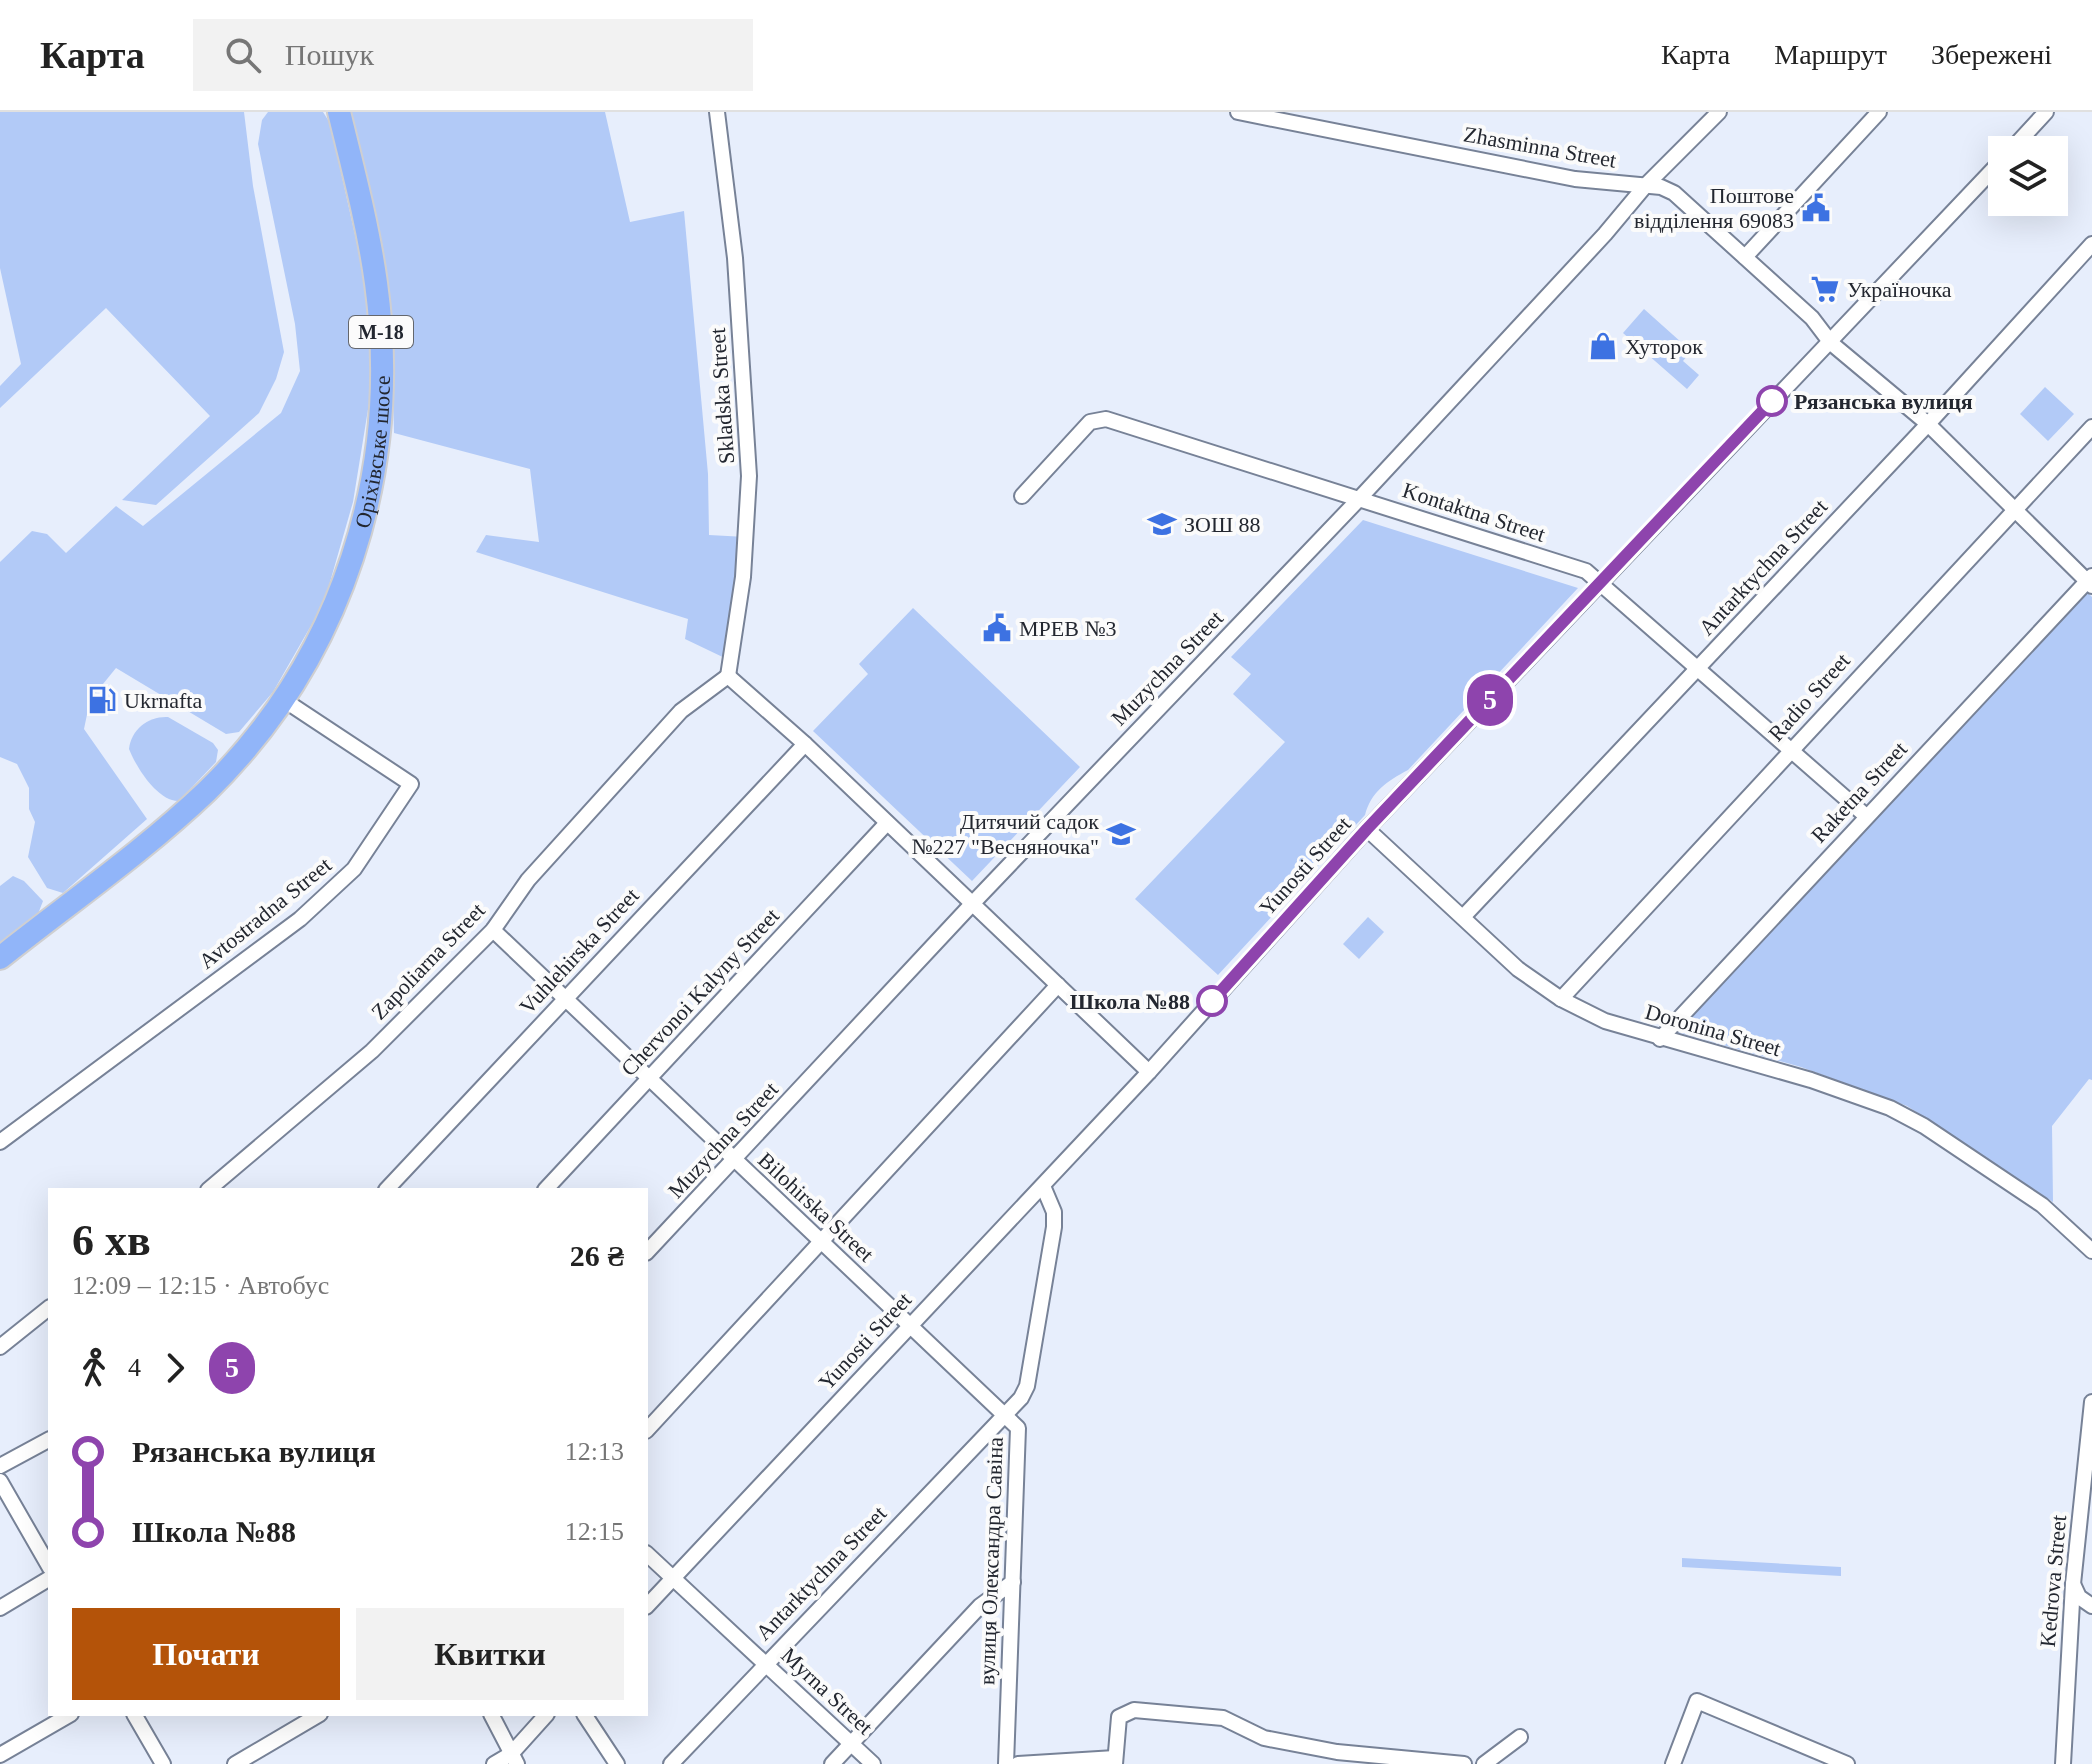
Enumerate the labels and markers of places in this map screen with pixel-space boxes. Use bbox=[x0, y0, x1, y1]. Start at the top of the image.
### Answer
place label: Поштове відділення 69083 bbox=[1634, 183, 1794, 233]
public building icon: Поштове відділення 69083 bbox=[1801, 193, 1831, 223]
supermarket icon: Україночка bbox=[1810, 274, 1840, 304]
place label: Україночка bbox=[1847, 277, 1952, 302]
shop icon: Хуторок bbox=[1588, 331, 1618, 361]
place label: Хуторок bbox=[1625, 334, 1703, 359]
marker: Рязанська вулиця bbox=[1757, 386, 1787, 416]
place label: Рязанська вулиця bbox=[1794, 389, 1973, 414]
school or university icon: ЗОШ 88 bbox=[1147, 509, 1177, 539]
place label: ЗОШ 88 bbox=[1184, 512, 1261, 537]
public building icon: МРЕВ №3 bbox=[982, 613, 1012, 643]
place label: МРЕВ №3 bbox=[1019, 616, 1116, 641]
fuel station icon: Ukrnafta bbox=[87, 685, 117, 715]
place label: Ukrnafta bbox=[124, 688, 202, 713]
place label: Дитячий садок №227 "Весняночка" bbox=[912, 809, 1099, 859]
school or university icon: Дитячий садок №227 "Весняночка" bbox=[1106, 819, 1136, 849]
marker: Школа №88 bbox=[1197, 986, 1227, 1016]
place label: Школа №88 bbox=[1070, 989, 1190, 1014]

